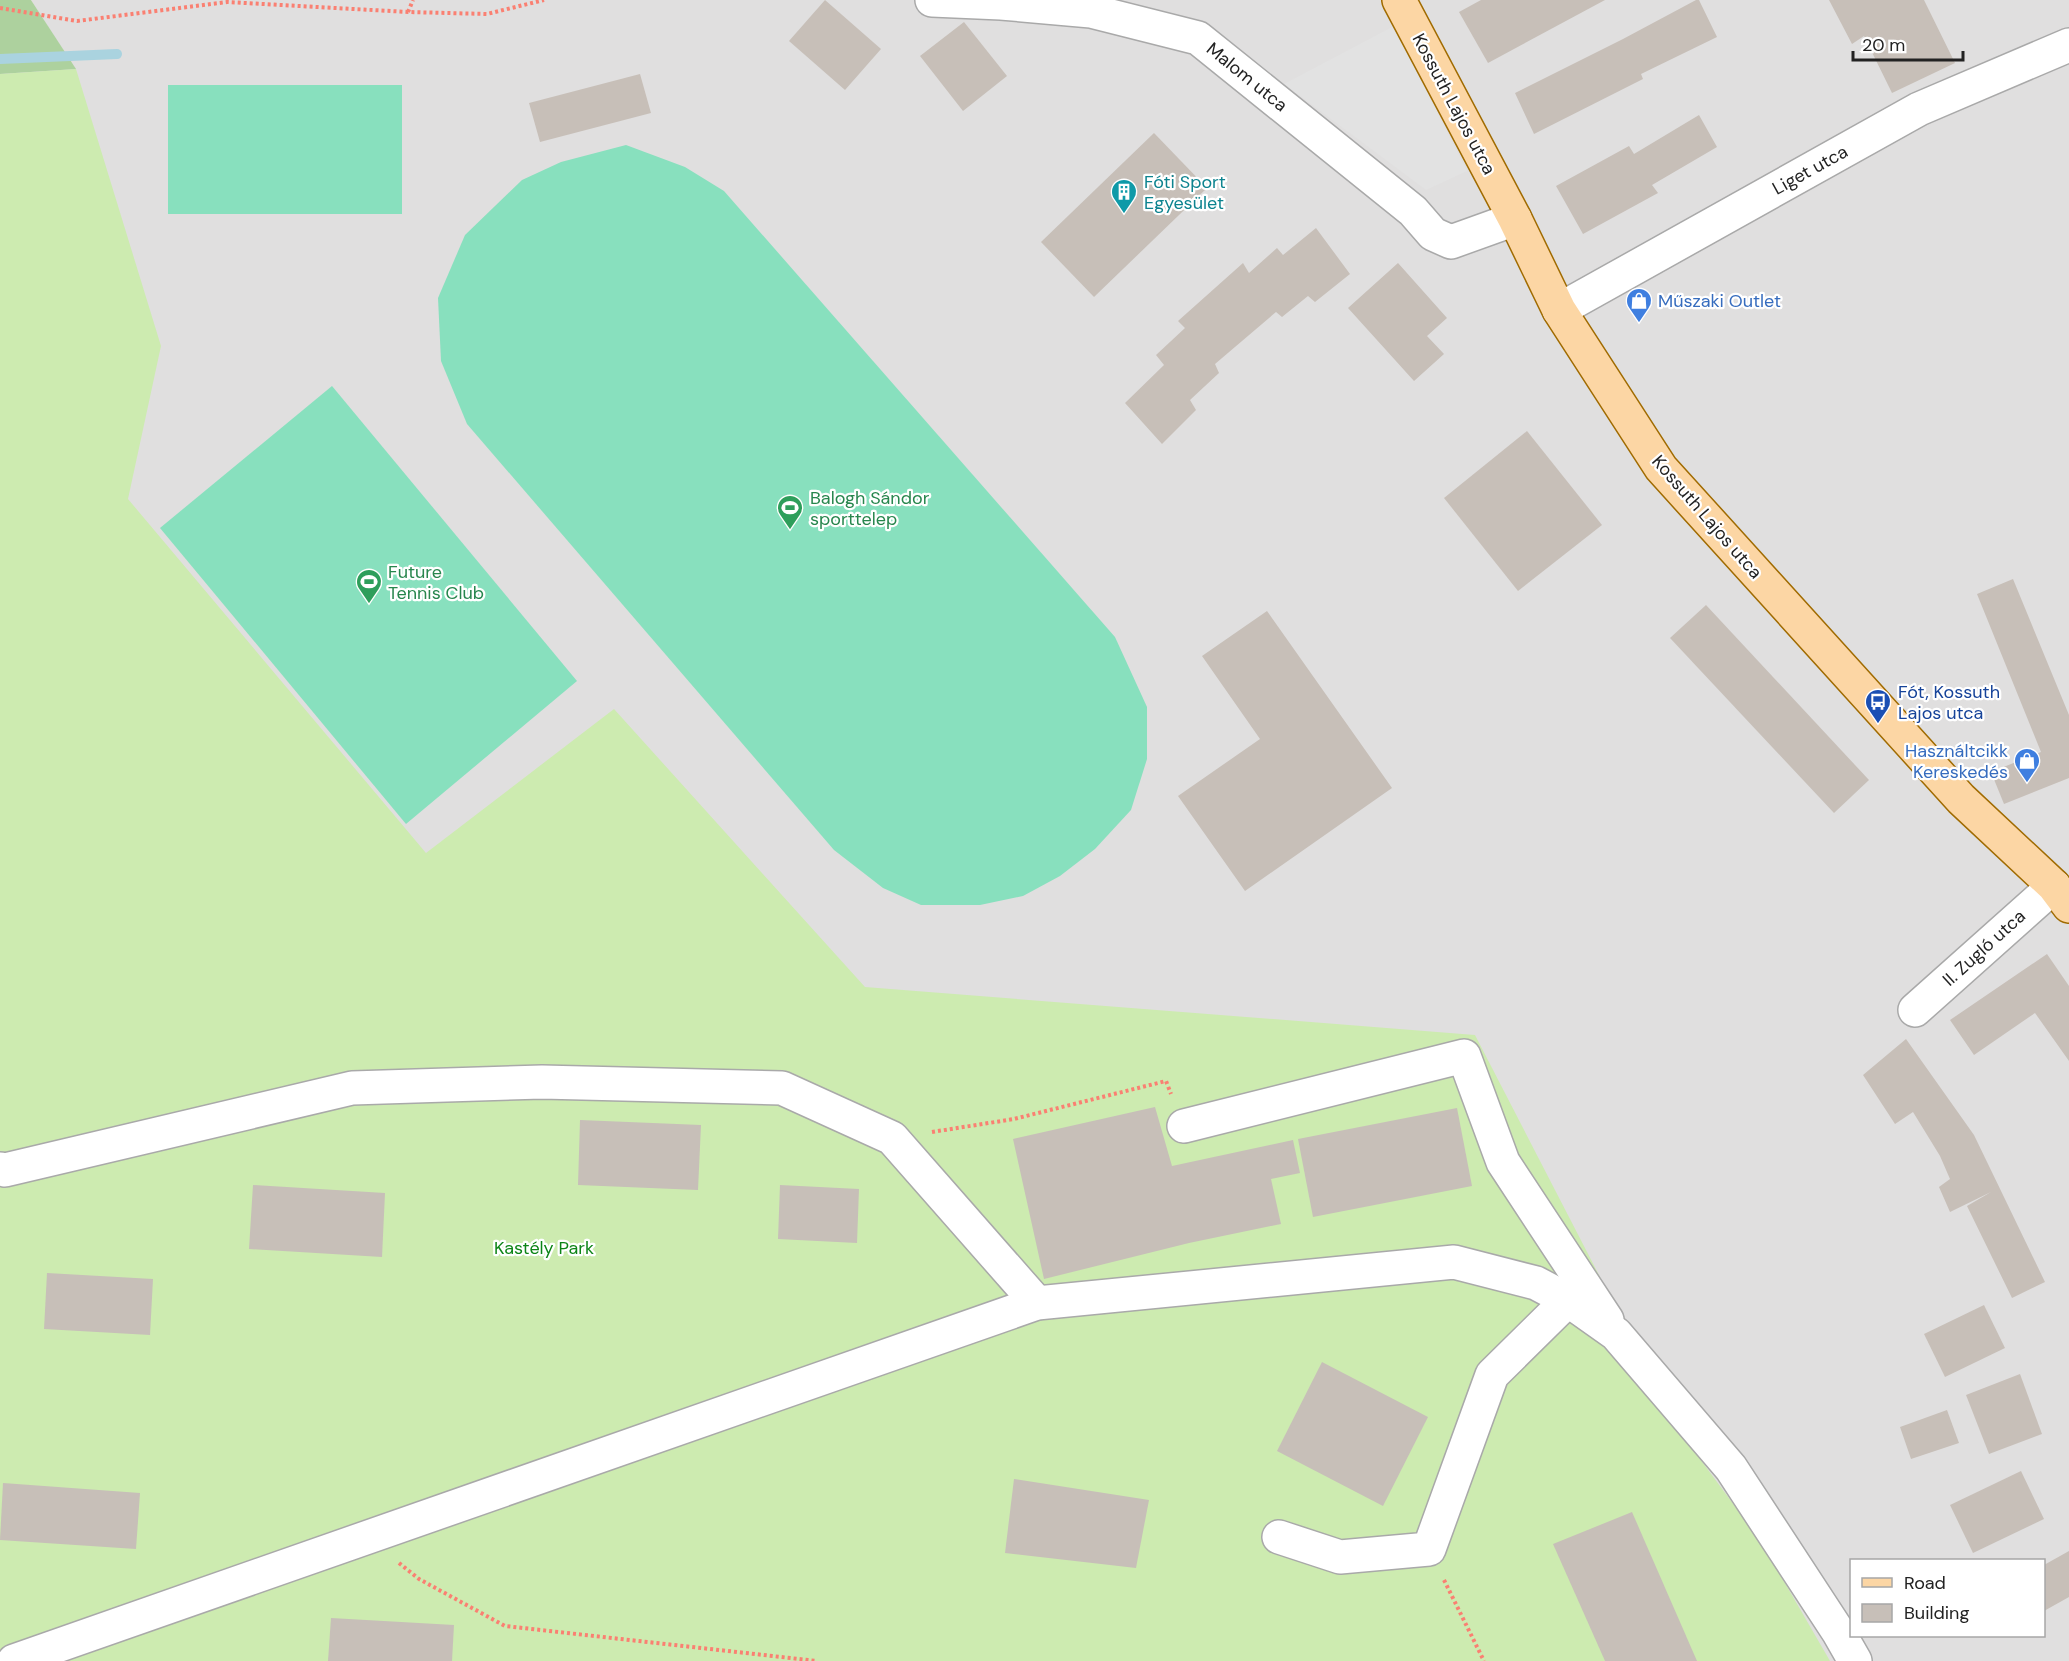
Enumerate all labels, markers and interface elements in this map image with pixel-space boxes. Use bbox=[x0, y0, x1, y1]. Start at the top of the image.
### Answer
scale bar bbox=[1853, 24, 1962, 62]
street label: Kossuth Lajos utca bbox=[1407, 29, 1501, 179]
text: 20 m bbox=[1862, 33, 1905, 57]
street label: Malom utca bbox=[1202, 37, 1292, 117]
street label: Liget utca bbox=[1768, 140, 1852, 200]
place label: Fóti Sport Egyesület bbox=[1144, 170, 1226, 215]
building icon: Fóti Sport Egyesület bbox=[1109, 177, 1139, 215]
shop icon: Műszaki Outlet bbox=[1624, 286, 1654, 324]
place label: Műszaki Outlet bbox=[1658, 289, 1781, 313]
street label: Kossuth Lajos utca bbox=[1647, 450, 1767, 584]
place label: Balogh Sándor sporttelep bbox=[810, 486, 930, 531]
sports icon: Balogh Sándor sporttelep bbox=[775, 493, 805, 531]
place label: Future Tennis Club bbox=[388, 560, 484, 605]
sports icon: Future Tennis Club bbox=[354, 567, 384, 605]
place label: Fót, Kossuth Lajos utca bbox=[1898, 680, 2000, 725]
bus stop icon: Fót, Kossuth Lajos utca bbox=[1863, 687, 1893, 725]
place label: Használtcikk Kereskedés bbox=[1905, 739, 2008, 784]
shop icon: Használtcikk Kereskedés bbox=[2012, 746, 2042, 784]
street label: II. Zugló utca bbox=[1937, 904, 2031, 992]
park label: Kastély Park bbox=[494, 1236, 594, 1260]
legend bbox=[1850, 1559, 2045, 1637]
text: Road bbox=[1904, 1571, 1946, 1595]
text: Building bbox=[1904, 1601, 1969, 1625]

